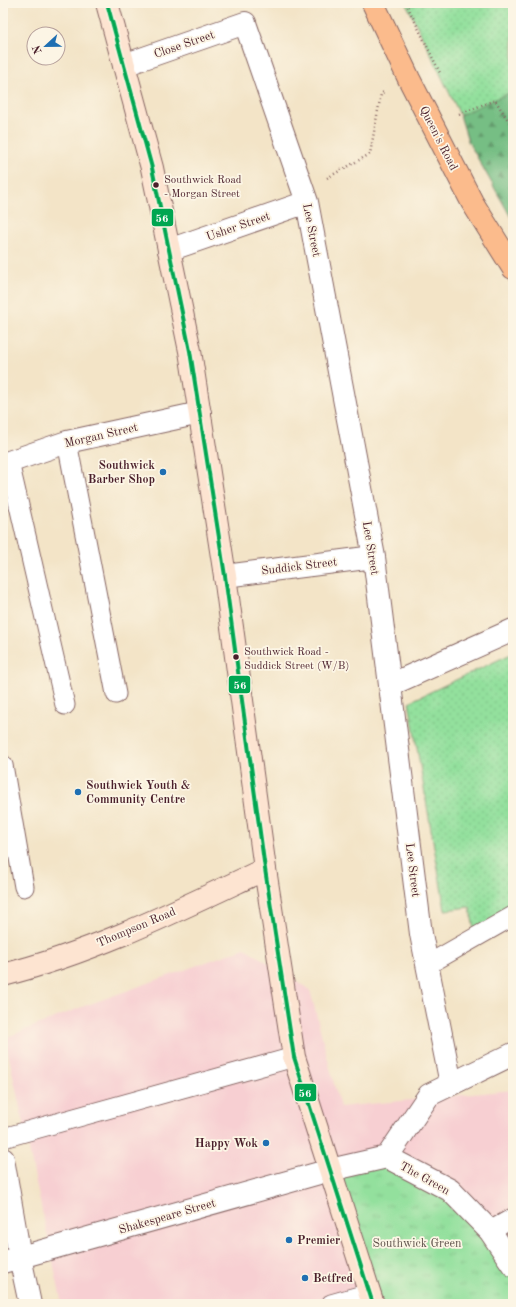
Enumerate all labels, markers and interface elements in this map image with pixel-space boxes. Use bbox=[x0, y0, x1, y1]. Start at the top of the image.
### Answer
north arrow bbox=[26, 26, 66, 66]
street label: Close Street bbox=[153, 29, 216, 61]
text: N bbox=[31, 43, 45, 55]
street label: Queen's Road bbox=[417, 104, 459, 173]
place label: Southwick Road - Morgan Street bbox=[164, 175, 242, 200]
marker: Southwick Road - Morgan Street bbox=[151, 180, 161, 190]
street label: Lee Street bbox=[300, 202, 322, 258]
line badge: 56 bbox=[151, 208, 174, 227]
street label: Usher Street bbox=[205, 210, 272, 243]
text: 56 bbox=[156, 214, 168, 225]
street label: Morgan Street bbox=[63, 422, 139, 450]
place label: Southwick Barber Shop bbox=[88, 460, 155, 486]
marker: Southwick Barber Shop bbox=[158, 467, 168, 477]
street label: Lee Street bbox=[360, 520, 380, 576]
street label: Suddick Street bbox=[261, 556, 338, 578]
place label: Southwick Road - Suddick Street (W/B) bbox=[244, 647, 349, 672]
marker: Southwick Road - Suddick Street (W/B) bbox=[231, 652, 241, 662]
line badge: 56 bbox=[228, 675, 251, 694]
text: 56 bbox=[234, 681, 246, 692]
place label: Southwick Youth & Community Centre bbox=[86, 780, 190, 806]
marker: Southwick Youth & Community Centre bbox=[73, 787, 83, 797]
street label: Lee Street bbox=[403, 842, 421, 898]
street label: Thompson Road bbox=[95, 906, 178, 950]
line badge: 56 bbox=[294, 1083, 317, 1102]
text: 56 bbox=[299, 1089, 311, 1100]
place label: Happy Wok bbox=[195, 1138, 258, 1150]
marker: Happy Wok bbox=[261, 1138, 271, 1148]
street label: The Green bbox=[398, 1160, 452, 1198]
street label: Shakespeare Street bbox=[117, 1197, 217, 1237]
marker: Premier bbox=[284, 1235, 294, 1245]
place label: Premier bbox=[297, 1235, 340, 1247]
park label: Southwick Green bbox=[373, 1238, 462, 1250]
marker: Betfred bbox=[300, 1273, 310, 1283]
place label: Betfred bbox=[313, 1273, 354, 1285]

